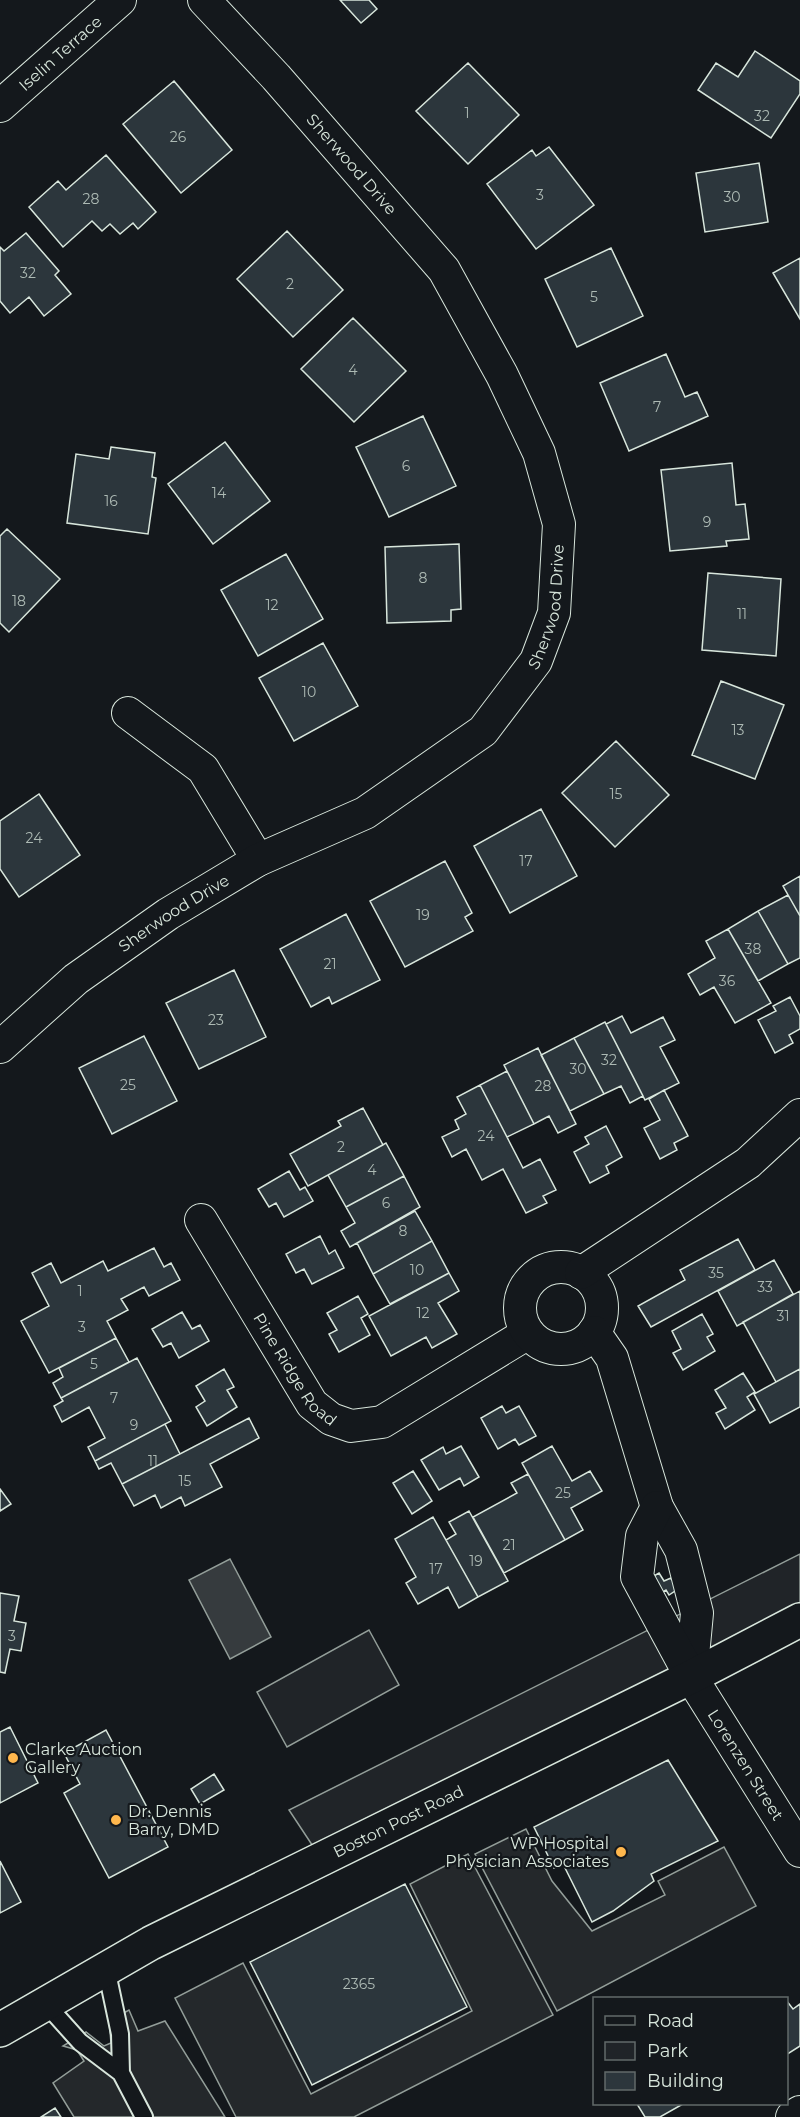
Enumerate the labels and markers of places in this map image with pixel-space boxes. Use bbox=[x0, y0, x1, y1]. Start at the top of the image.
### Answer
place label: Clarke Auction Gallery bbox=[25, 1740, 142, 1777]
marker: Clarke Auction Gallery bbox=[6, 1751, 20, 1765]
place label: Dr. Dennis Barry, DMD bbox=[128, 1802, 220, 1839]
marker: Dr. Dennis Barry, DMD bbox=[109, 1813, 123, 1827]
place label: WP Hospital Physician Associates bbox=[445, 1834, 609, 1871]
marker: WP Hospital Physician Associates bbox=[614, 1845, 628, 1859]

